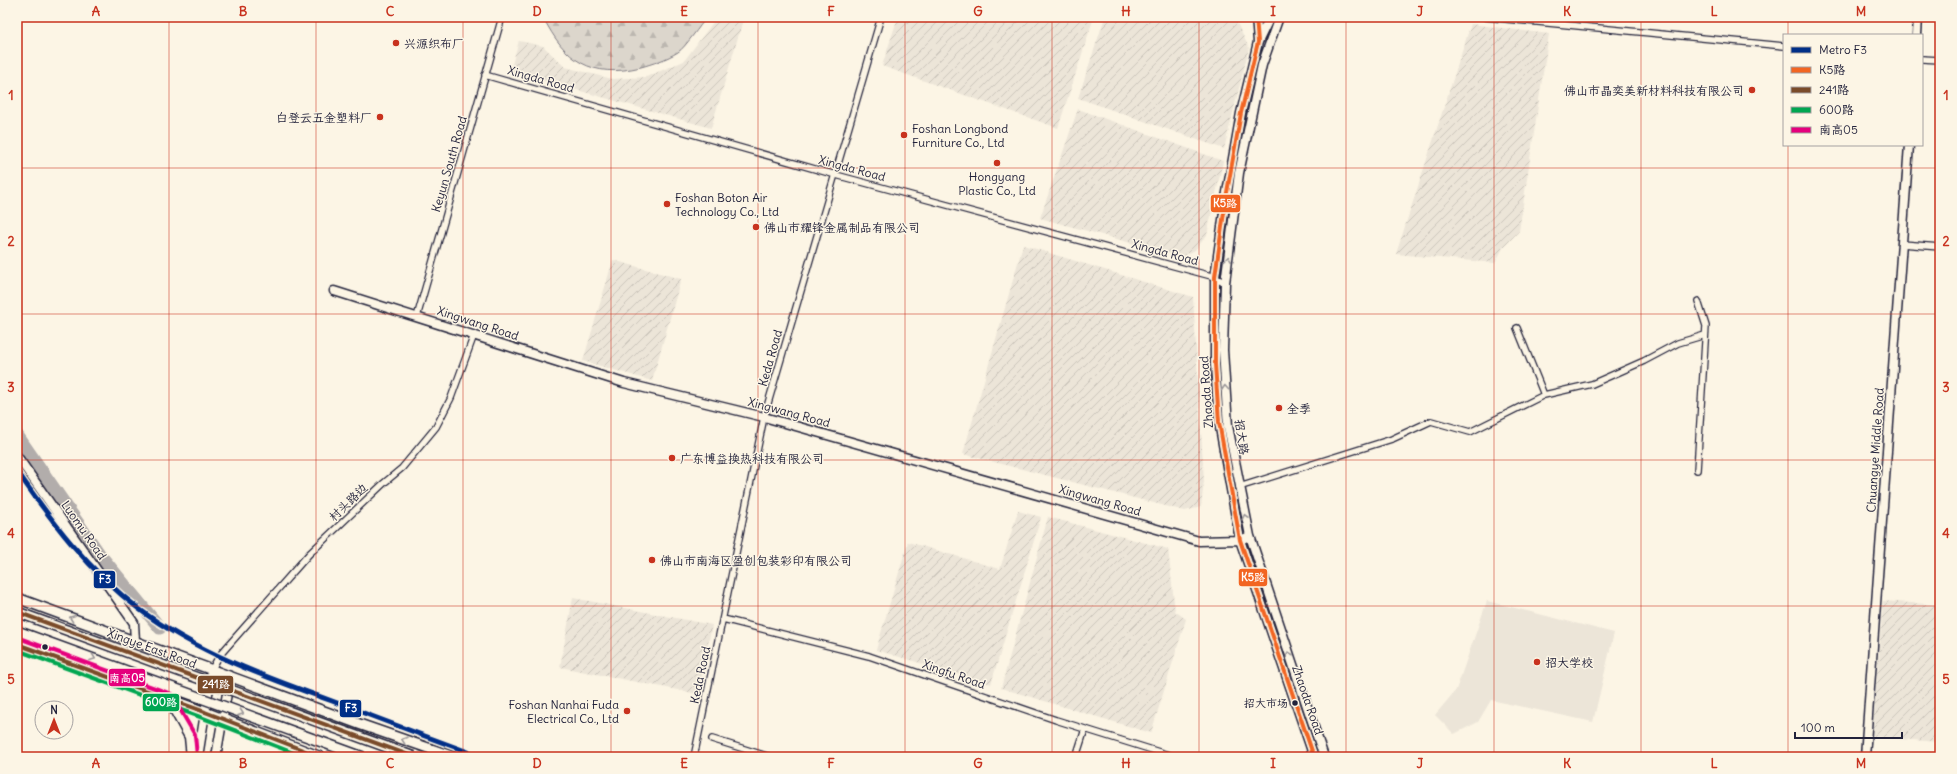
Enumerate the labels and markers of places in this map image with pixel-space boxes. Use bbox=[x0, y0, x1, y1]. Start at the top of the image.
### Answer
place label: 兴源织布厂 bbox=[404, 36, 464, 51]
marker: 兴源织布厂 bbox=[391, 38, 401, 48]
place label: 佛山市晶奕美新材料科技有限公司 bbox=[1564, 83, 1744, 98]
marker: 佛山市晶奕美新材料科技有限公司 bbox=[1747, 85, 1757, 95]
place label: 白登云五金塑料厂 bbox=[276, 110, 372, 125]
marker: 白登云五金塑料厂 bbox=[375, 112, 385, 122]
place label: Foshan Longbond Furniture Co., Ltd bbox=[912, 121, 1008, 150]
marker: Foshan Longbond Furniture Co., Ltd bbox=[899, 130, 909, 140]
marker: Hongyang Plastic Co., Ltd bbox=[992, 158, 1002, 168]
place label: Hongyang Plastic Co., Ltd bbox=[958, 169, 1036, 198]
place label: Foshan Boton Air Technology Co., Ltd bbox=[675, 190, 779, 219]
marker: Foshan Boton Air Technology Co., Ltd bbox=[662, 199, 672, 209]
place label: 佛山市耀锋金属制品有限公司 bbox=[764, 220, 920, 235]
marker: 佛山市耀锋金属制品有限公司 bbox=[751, 222, 761, 232]
place label: 全季 bbox=[1287, 401, 1311, 416]
marker: 全季 bbox=[1274, 403, 1284, 413]
place label: 广东博益换热科技有限公司 bbox=[680, 451, 824, 466]
marker: 广东博益换热科技有限公司 bbox=[667, 453, 677, 463]
place label: 佛山市南海区盈创包装彩印有限公司 bbox=[660, 553, 852, 568]
marker: 佛山市南海区盈创包装彩印有限公司 bbox=[647, 555, 657, 565]
unlabelled marker bbox=[40, 642, 50, 652]
place label: 招大学校 bbox=[1545, 655, 1593, 670]
marker: 招大学校 bbox=[1532, 657, 1542, 667]
place label: 招大市场 bbox=[1244, 696, 1288, 710]
place label: Foshan Nanhai Fuda Electrical Co., Ltd bbox=[508, 697, 619, 726]
marker: 招大市场 bbox=[1290, 698, 1300, 708]
marker: Foshan Nanhai Fuda Electrical Co., Ltd bbox=[622, 706, 632, 716]

